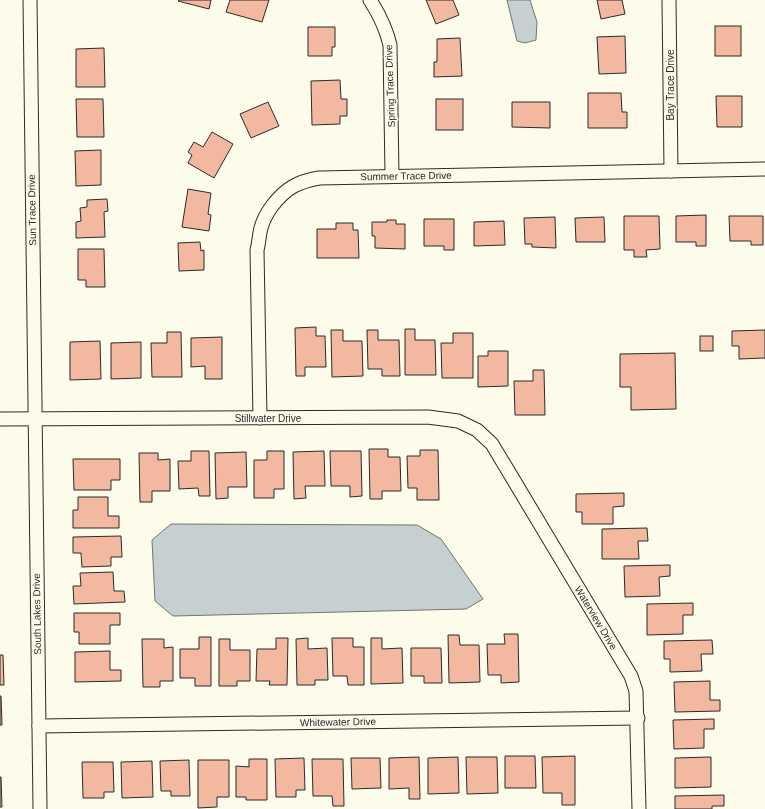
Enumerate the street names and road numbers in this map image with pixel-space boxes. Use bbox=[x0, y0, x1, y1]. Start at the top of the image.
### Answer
street label: Spring Trace Drive bbox=[383, 44, 397, 128]
street label: Bay Trace Drive bbox=[665, 49, 676, 121]
street label: Summer Trace Drive bbox=[360, 170, 452, 182]
street label: Sun Trace Drive bbox=[26, 174, 38, 246]
street label: Stillwater Drive bbox=[235, 413, 302, 424]
street label: South Lakes Drive bbox=[31, 573, 43, 655]
street label: Waterview Drive bbox=[573, 584, 620, 652]
street label: Whitewater Drive bbox=[300, 716, 377, 728]

